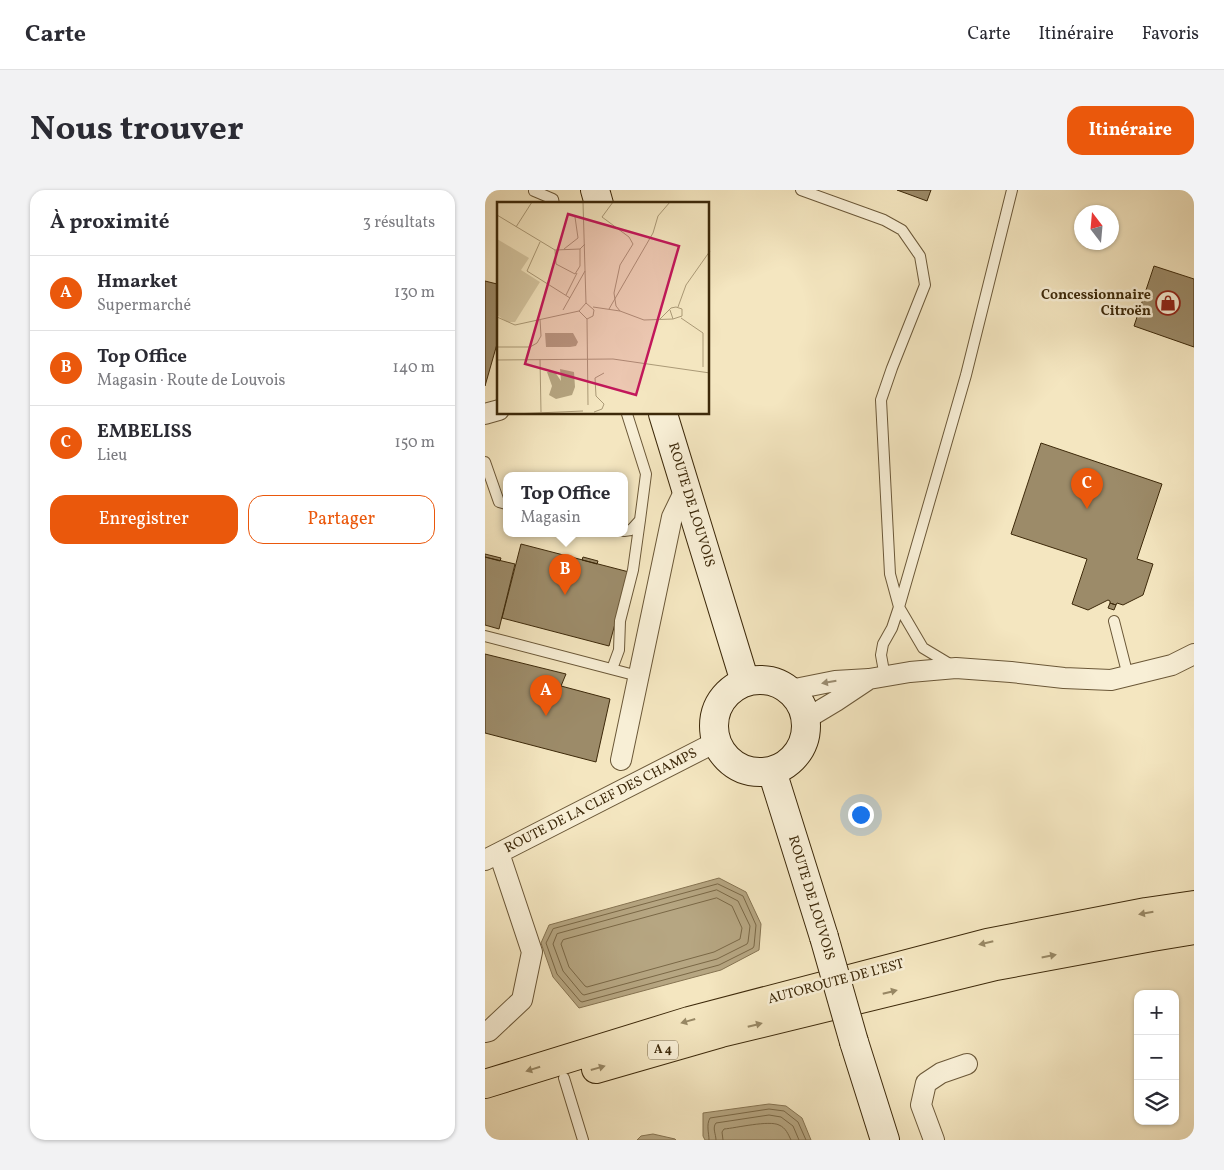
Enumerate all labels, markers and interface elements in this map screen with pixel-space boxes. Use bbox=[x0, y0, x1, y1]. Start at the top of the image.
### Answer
text: Carte bbox=[25, 18, 86, 52]
text: Carte bbox=[967, 22, 1010, 47]
text: Itinéraire bbox=[1038, 22, 1114, 47]
text: Favoris bbox=[1142, 22, 1199, 47]
text: Nous trouver bbox=[30, 106, 244, 154]
button: Itinéraire bbox=[1067, 106, 1194, 155]
inset map bbox=[497, 202, 710, 415]
north arrow bbox=[1074, 205, 1119, 250]
text: À proximité bbox=[50, 208, 169, 237]
text: 3 résultats bbox=[363, 212, 435, 234]
text: Hmarket bbox=[97, 269, 178, 295]
text: A bbox=[60, 282, 72, 304]
text: 130 m bbox=[394, 282, 435, 304]
place label: Concessionnaire Citroën bbox=[1041, 286, 1151, 321]
shop icon: Concessionnaire Citroën bbox=[1155, 290, 1181, 316]
text: Supermarché bbox=[97, 295, 191, 317]
text: Top Office bbox=[97, 344, 187, 370]
text: B bbox=[61, 357, 71, 379]
text: 140 m bbox=[393, 357, 435, 379]
text: Magasin · Route de Louvois bbox=[97, 370, 285, 392]
text: EMBELISS bbox=[97, 419, 192, 445]
text: C bbox=[61, 432, 71, 454]
text: 150 m bbox=[394, 432, 435, 454]
street label: ROUTE DE LOUVOIS bbox=[663, 440, 719, 570]
text: Lieu bbox=[97, 445, 127, 467]
pin: C bbox=[1071, 468, 1103, 509]
popup bbox=[503, 472, 628, 537]
text: Top Office bbox=[520, 481, 611, 507]
button: Enregistrer bbox=[50, 495, 238, 544]
button: Partager bbox=[248, 495, 435, 544]
text: Magasin bbox=[520, 507, 581, 529]
pin: B bbox=[549, 554, 581, 595]
pin: A bbox=[530, 675, 562, 716]
one-way arrow bbox=[821, 678, 837, 686]
street label: ROUTE DE LA CLEF DES CHAMPS bbox=[501, 744, 701, 858]
your location bbox=[848, 802, 874, 828]
street label: ROUTE DE LOUVOIS bbox=[783, 833, 839, 963]
one-way arrow bbox=[1137, 909, 1153, 917]
one-way arrow bbox=[979, 939, 994, 947]
one-way arrow bbox=[1041, 952, 1056, 960]
street label: AUTOROUTE DE L’EST bbox=[766, 955, 906, 1009]
one-way arrow bbox=[883, 988, 898, 996]
map controls bbox=[1134, 990, 1179, 1125]
button: + bbox=[1134, 990, 1179, 1035]
one-way arrow bbox=[680, 1017, 696, 1025]
one-way arrow bbox=[747, 1021, 762, 1029]
button: − bbox=[1134, 1035, 1179, 1080]
road number: A 4 bbox=[648, 1040, 678, 1060]
one-way arrow bbox=[591, 1064, 606, 1072]
one-way arrow bbox=[525, 1066, 540, 1074]
button: layers bbox=[1134, 1080, 1179, 1125]

